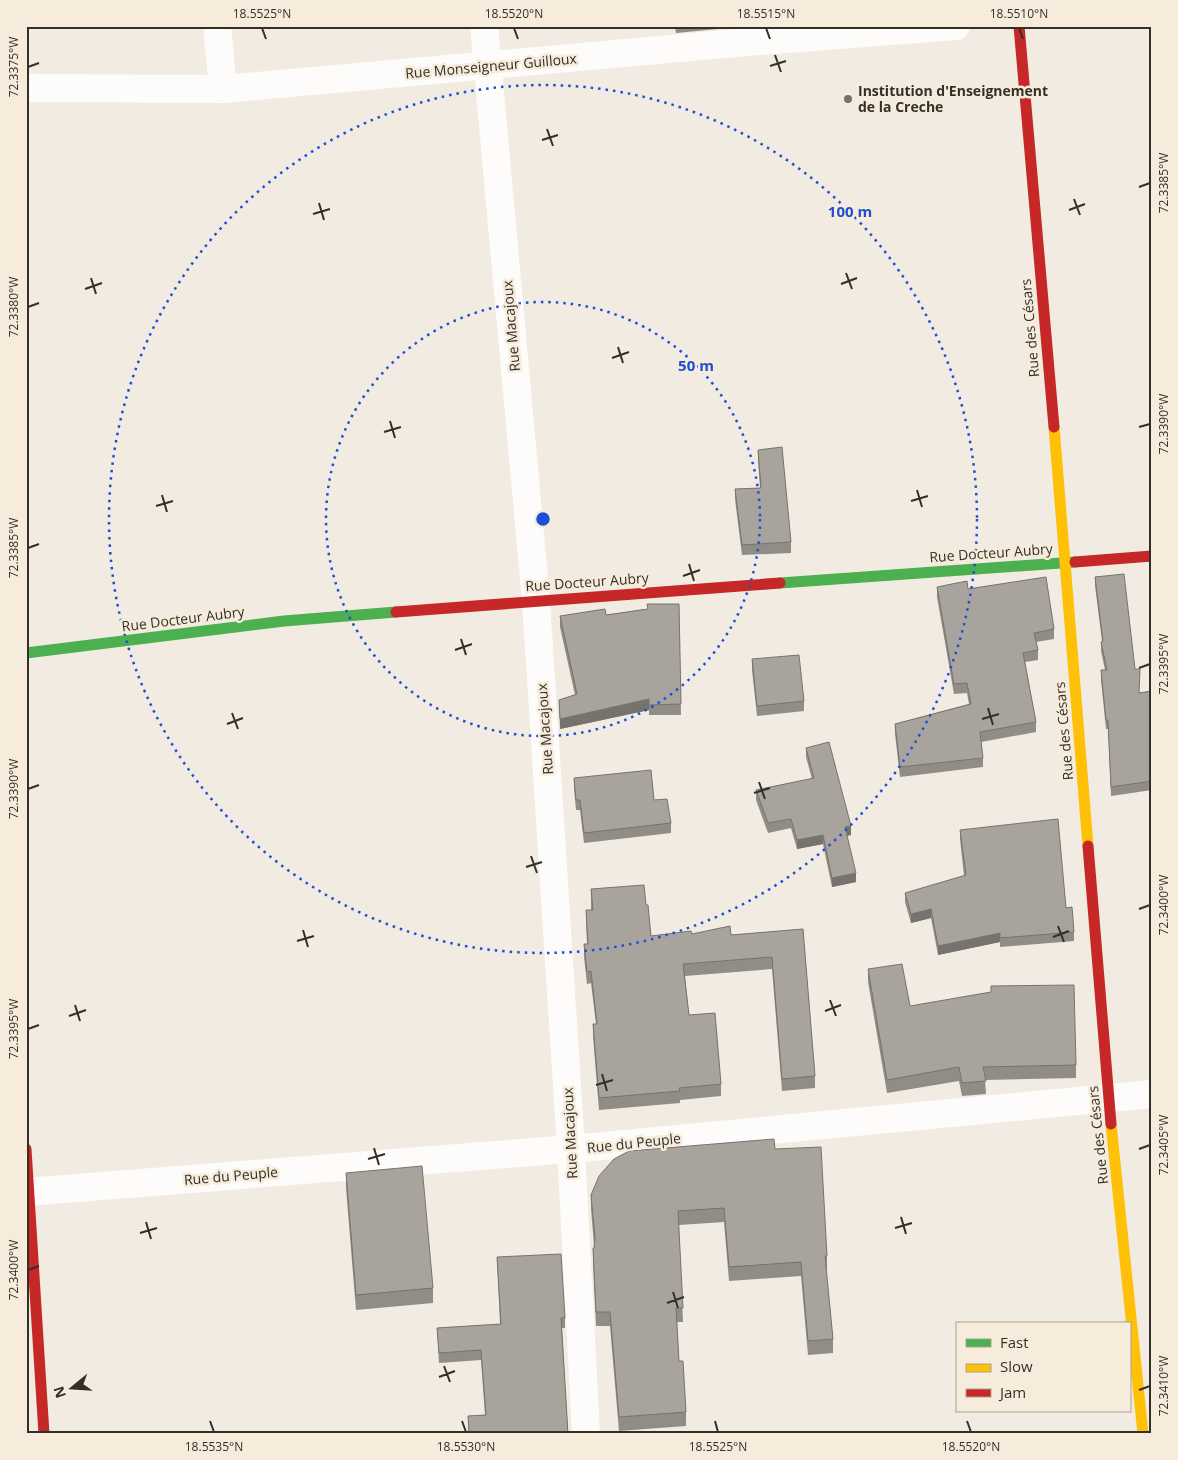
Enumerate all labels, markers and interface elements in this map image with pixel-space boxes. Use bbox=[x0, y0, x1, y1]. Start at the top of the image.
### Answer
text: 18.5525°N bbox=[233, 5, 291, 22]
text: 18.5520°N bbox=[485, 5, 543, 22]
text: 18.5515°N bbox=[737, 5, 795, 22]
text: 18.5510°N bbox=[990, 5, 1048, 22]
text: 72.3375°W bbox=[5, 37, 22, 97]
street label: Rue Monseigneur Guilloux bbox=[404, 48, 578, 82]
place label: Institution d'Enseignement de la Creche bbox=[858, 81, 1048, 116]
marker: Institution d'Enseignement de la Creche bbox=[842, 93, 854, 105]
text: 72.3385°W bbox=[1155, 153, 1172, 213]
text: 100 m bbox=[828, 201, 872, 221]
text: 72.3380°W bbox=[5, 277, 22, 337]
street label: Rue des Césars bbox=[1016, 278, 1043, 378]
street label: Rue Macajoux bbox=[497, 279, 524, 372]
text: 50 m bbox=[678, 355, 714, 375]
text: 72.3390°W bbox=[1155, 394, 1172, 454]
centre of rings bbox=[534, 510, 552, 528]
text: 72.3385°W bbox=[5, 518, 22, 578]
street label: Rue Docteur Aubry bbox=[929, 539, 1054, 566]
street label: Rue Docteur Aubry bbox=[525, 568, 650, 595]
street label: Rue Docteur Aubry bbox=[120, 601, 246, 635]
text: 72.3395°W bbox=[1155, 634, 1172, 694]
street label: Rue des Césars bbox=[1050, 681, 1077, 781]
street label: Rue Macajoux bbox=[532, 682, 557, 775]
text: 72.3390°W bbox=[5, 759, 22, 819]
text: 72.3400°W bbox=[1155, 875, 1172, 935]
text: 72.3395°W bbox=[5, 999, 22, 1059]
street label: Rue des Césars bbox=[1083, 1085, 1112, 1185]
street label: Rue Macajoux bbox=[558, 1086, 581, 1179]
text: 72.3405°W bbox=[1155, 1115, 1172, 1175]
street label: Rue du Peuple bbox=[586, 1128, 682, 1157]
street label: Rue du Peuple bbox=[183, 1162, 279, 1189]
text: 72.3400°W bbox=[5, 1240, 22, 1300]
legend bbox=[956, 1322, 1130, 1412]
text: Fast bbox=[1000, 1332, 1029, 1352]
text: Slow bbox=[1000, 1356, 1033, 1376]
text: 72.3410°W bbox=[1155, 1356, 1172, 1416]
north arrow bbox=[48, 1362, 98, 1412]
text: Jam bbox=[998, 1382, 1026, 1402]
text: N bbox=[48, 1384, 70, 1401]
text: 18.5535°N bbox=[185, 1438, 243, 1455]
text: 18.5530°N bbox=[437, 1438, 495, 1455]
text: 18.5525°N bbox=[689, 1438, 747, 1455]
text: 18.5520°N bbox=[942, 1438, 1000, 1455]

